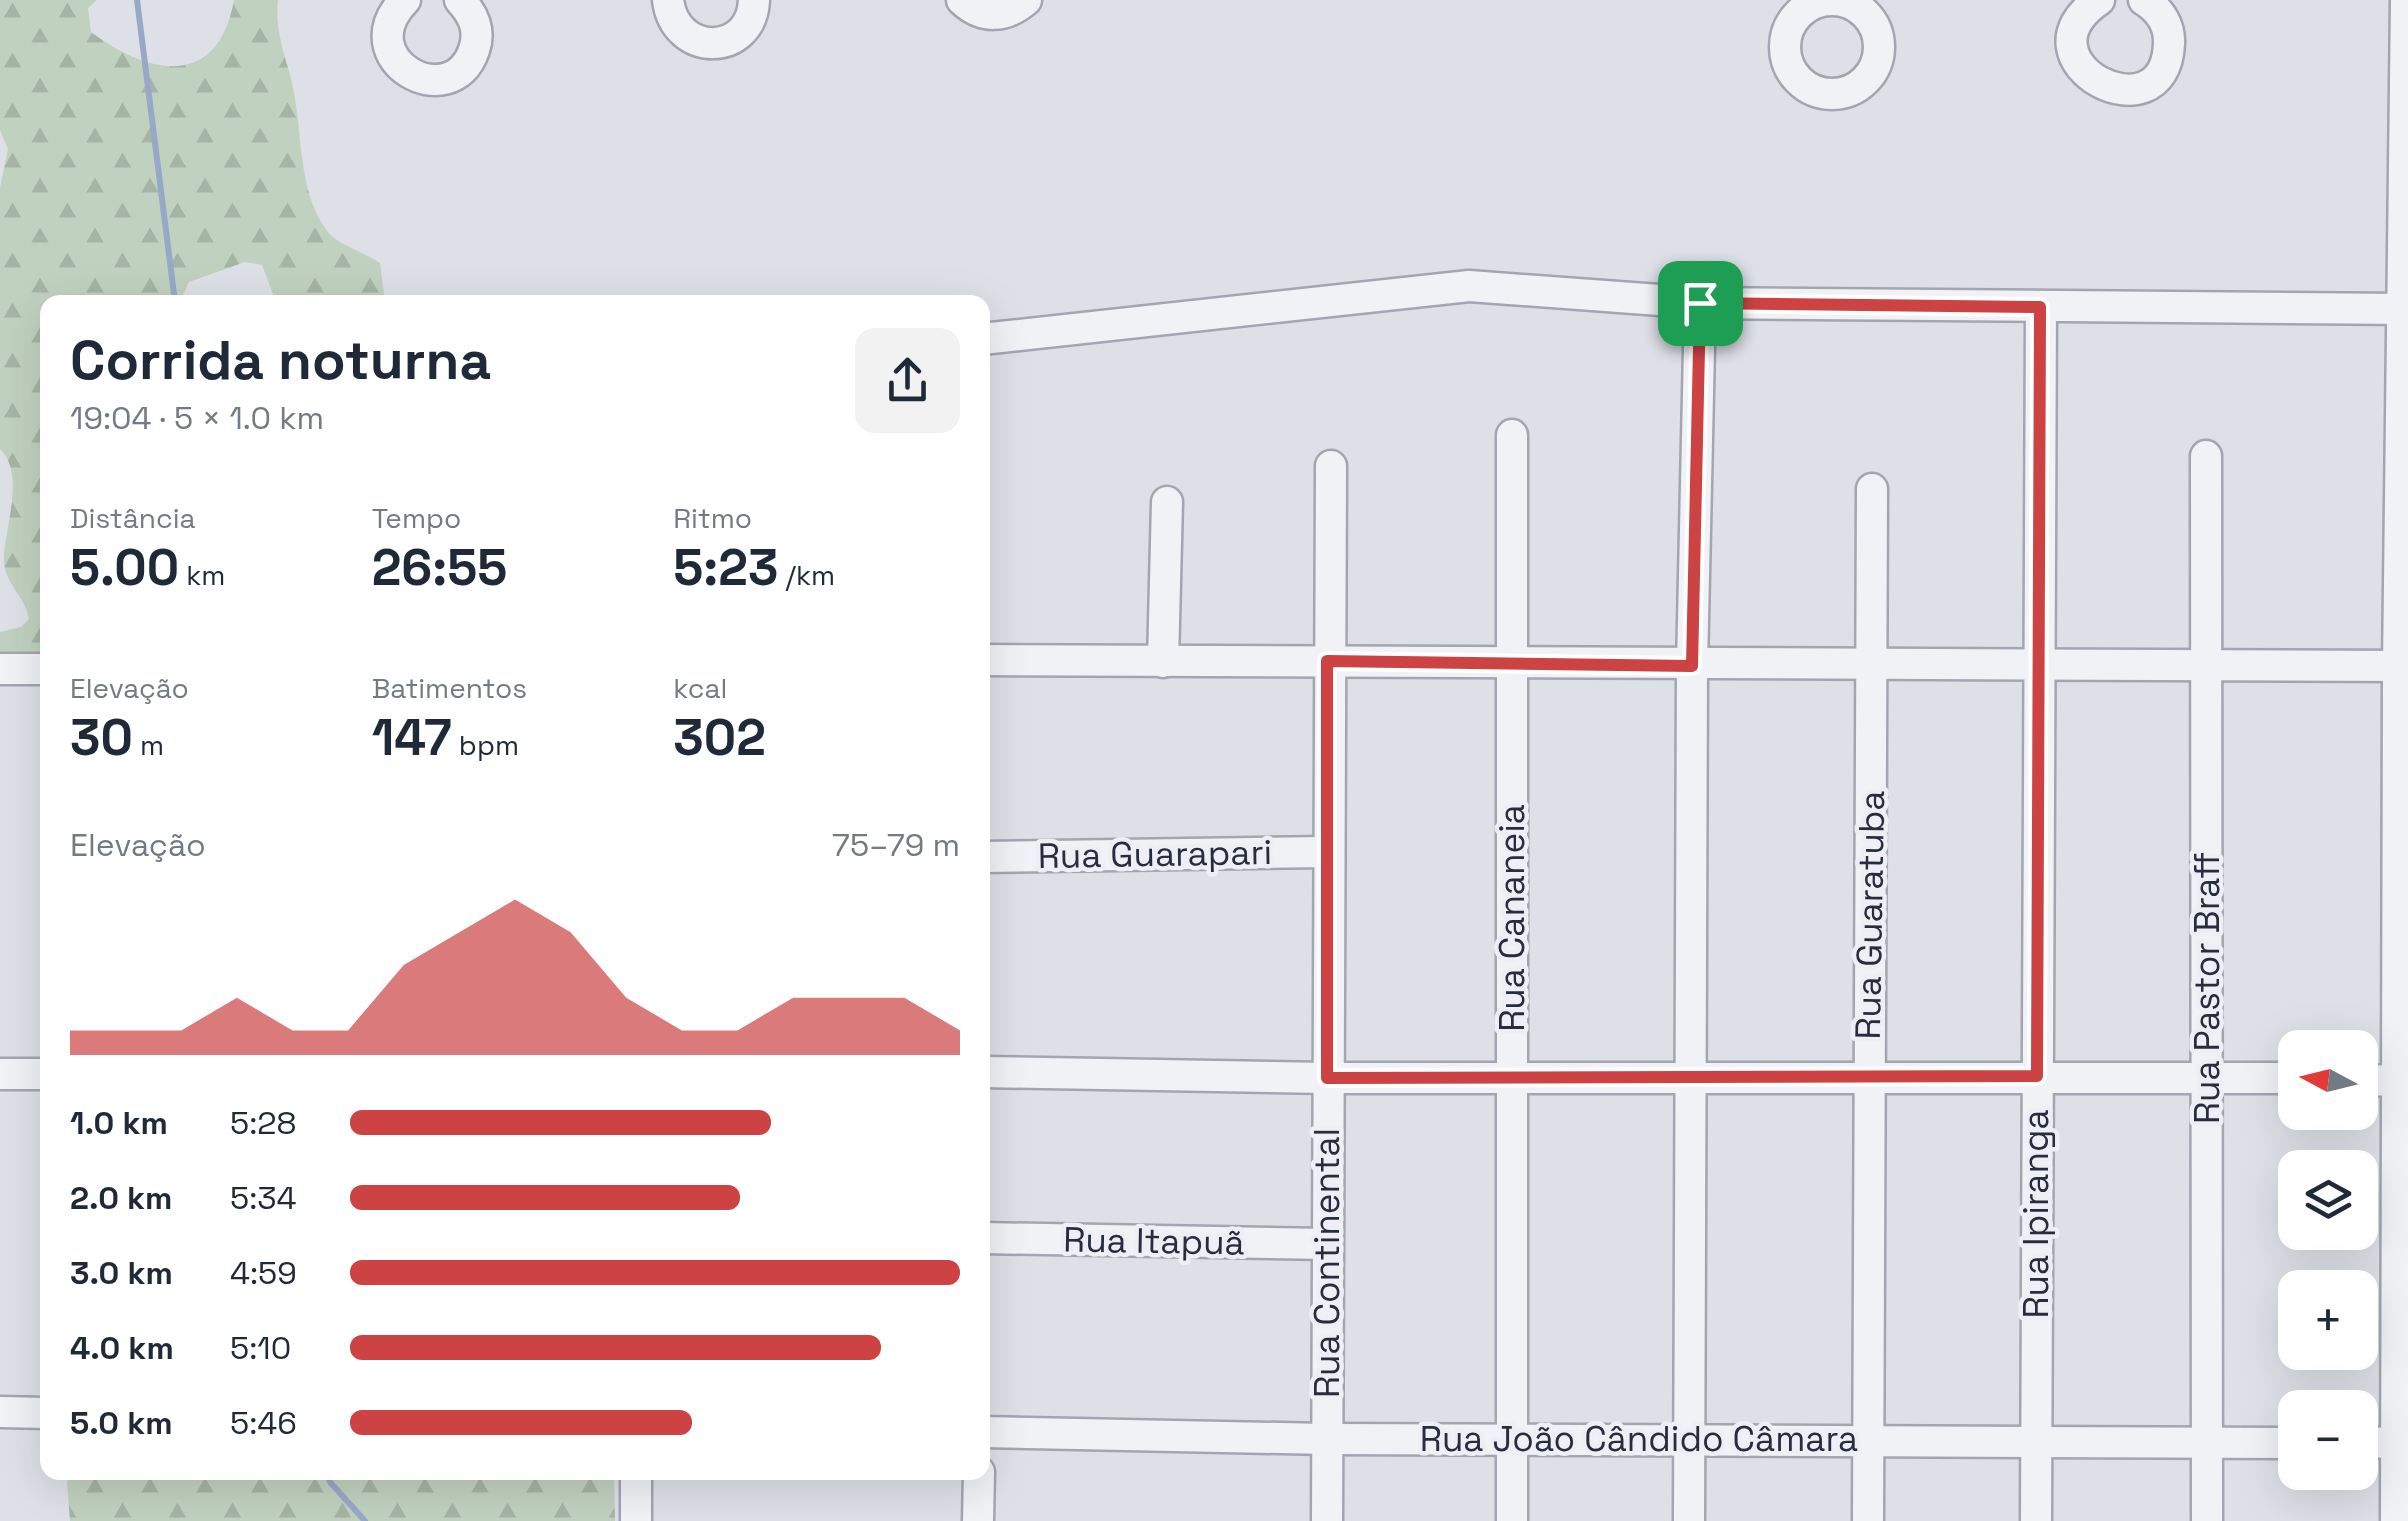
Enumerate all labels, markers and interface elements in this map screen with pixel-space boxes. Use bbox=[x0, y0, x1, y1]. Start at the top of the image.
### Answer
pin bbox=[1658, 261, 1743, 346]
icon: arrive bbox=[1673, 276, 1728, 331]
text: Corrida noturna bbox=[70, 325, 491, 395]
button: share bbox=[855, 328, 960, 433]
text: 19:04 · 5 × 1.0 km bbox=[70, 398, 324, 438]
text: Distância bbox=[70, 500, 196, 536]
text: Tempo bbox=[372, 500, 461, 536]
text: Ritmo bbox=[673, 500, 752, 536]
text: 5.00 bbox=[70, 536, 179, 600]
text: 26:55 bbox=[372, 536, 507, 600]
text: 5:23 bbox=[673, 536, 778, 600]
text: km bbox=[179, 557, 225, 593]
text: /km bbox=[778, 557, 835, 593]
text: Elevação bbox=[70, 670, 189, 706]
text: Batimentos bbox=[372, 670, 527, 706]
text: kcal bbox=[673, 670, 727, 706]
text: 30 bbox=[70, 706, 133, 770]
text: 147 bbox=[372, 706, 452, 770]
text: 302 bbox=[673, 706, 766, 770]
text: m bbox=[133, 727, 164, 763]
text: bpm bbox=[452, 727, 519, 763]
street label: Rua Guaratuba bbox=[1846, 790, 1894, 1040]
street label: Rua Cananeia bbox=[1490, 804, 1534, 1032]
text: Elevação bbox=[70, 825, 206, 865]
text: 75–79 m bbox=[832, 825, 960, 865]
street label: Rua Guarapari bbox=[1037, 830, 1273, 878]
street label: Rua Pastor Braff bbox=[2185, 852, 2229, 1124]
north arrow bbox=[2278, 1030, 2378, 1130]
map controls bbox=[2278, 1030, 2378, 1490]
text: 1.0 km bbox=[70, 1103, 168, 1143]
text: 5:28 bbox=[230, 1103, 297, 1143]
street label: Rua Ipiranga bbox=[2014, 1109, 2058, 1319]
street label: Rua Continental bbox=[1305, 1128, 1349, 1398]
button: layers bbox=[2278, 1150, 2378, 1250]
text: 2.0 km bbox=[70, 1178, 172, 1218]
text: 5:34 bbox=[230, 1178, 297, 1218]
street label: Rua Itapuã bbox=[1063, 1217, 1245, 1265]
text: 3.0 km bbox=[70, 1253, 173, 1293]
text: 4:59 bbox=[230, 1253, 297, 1293]
button: + bbox=[2278, 1270, 2378, 1370]
text: 4.0 km bbox=[70, 1328, 174, 1368]
text: 5:10 bbox=[230, 1328, 291, 1368]
button: − bbox=[2278, 1390, 2378, 1490]
text: 5.0 km bbox=[70, 1403, 173, 1443]
text: 5:46 bbox=[230, 1403, 297, 1443]
street label: Rua João Cândido Câmara bbox=[1420, 1417, 1858, 1461]

